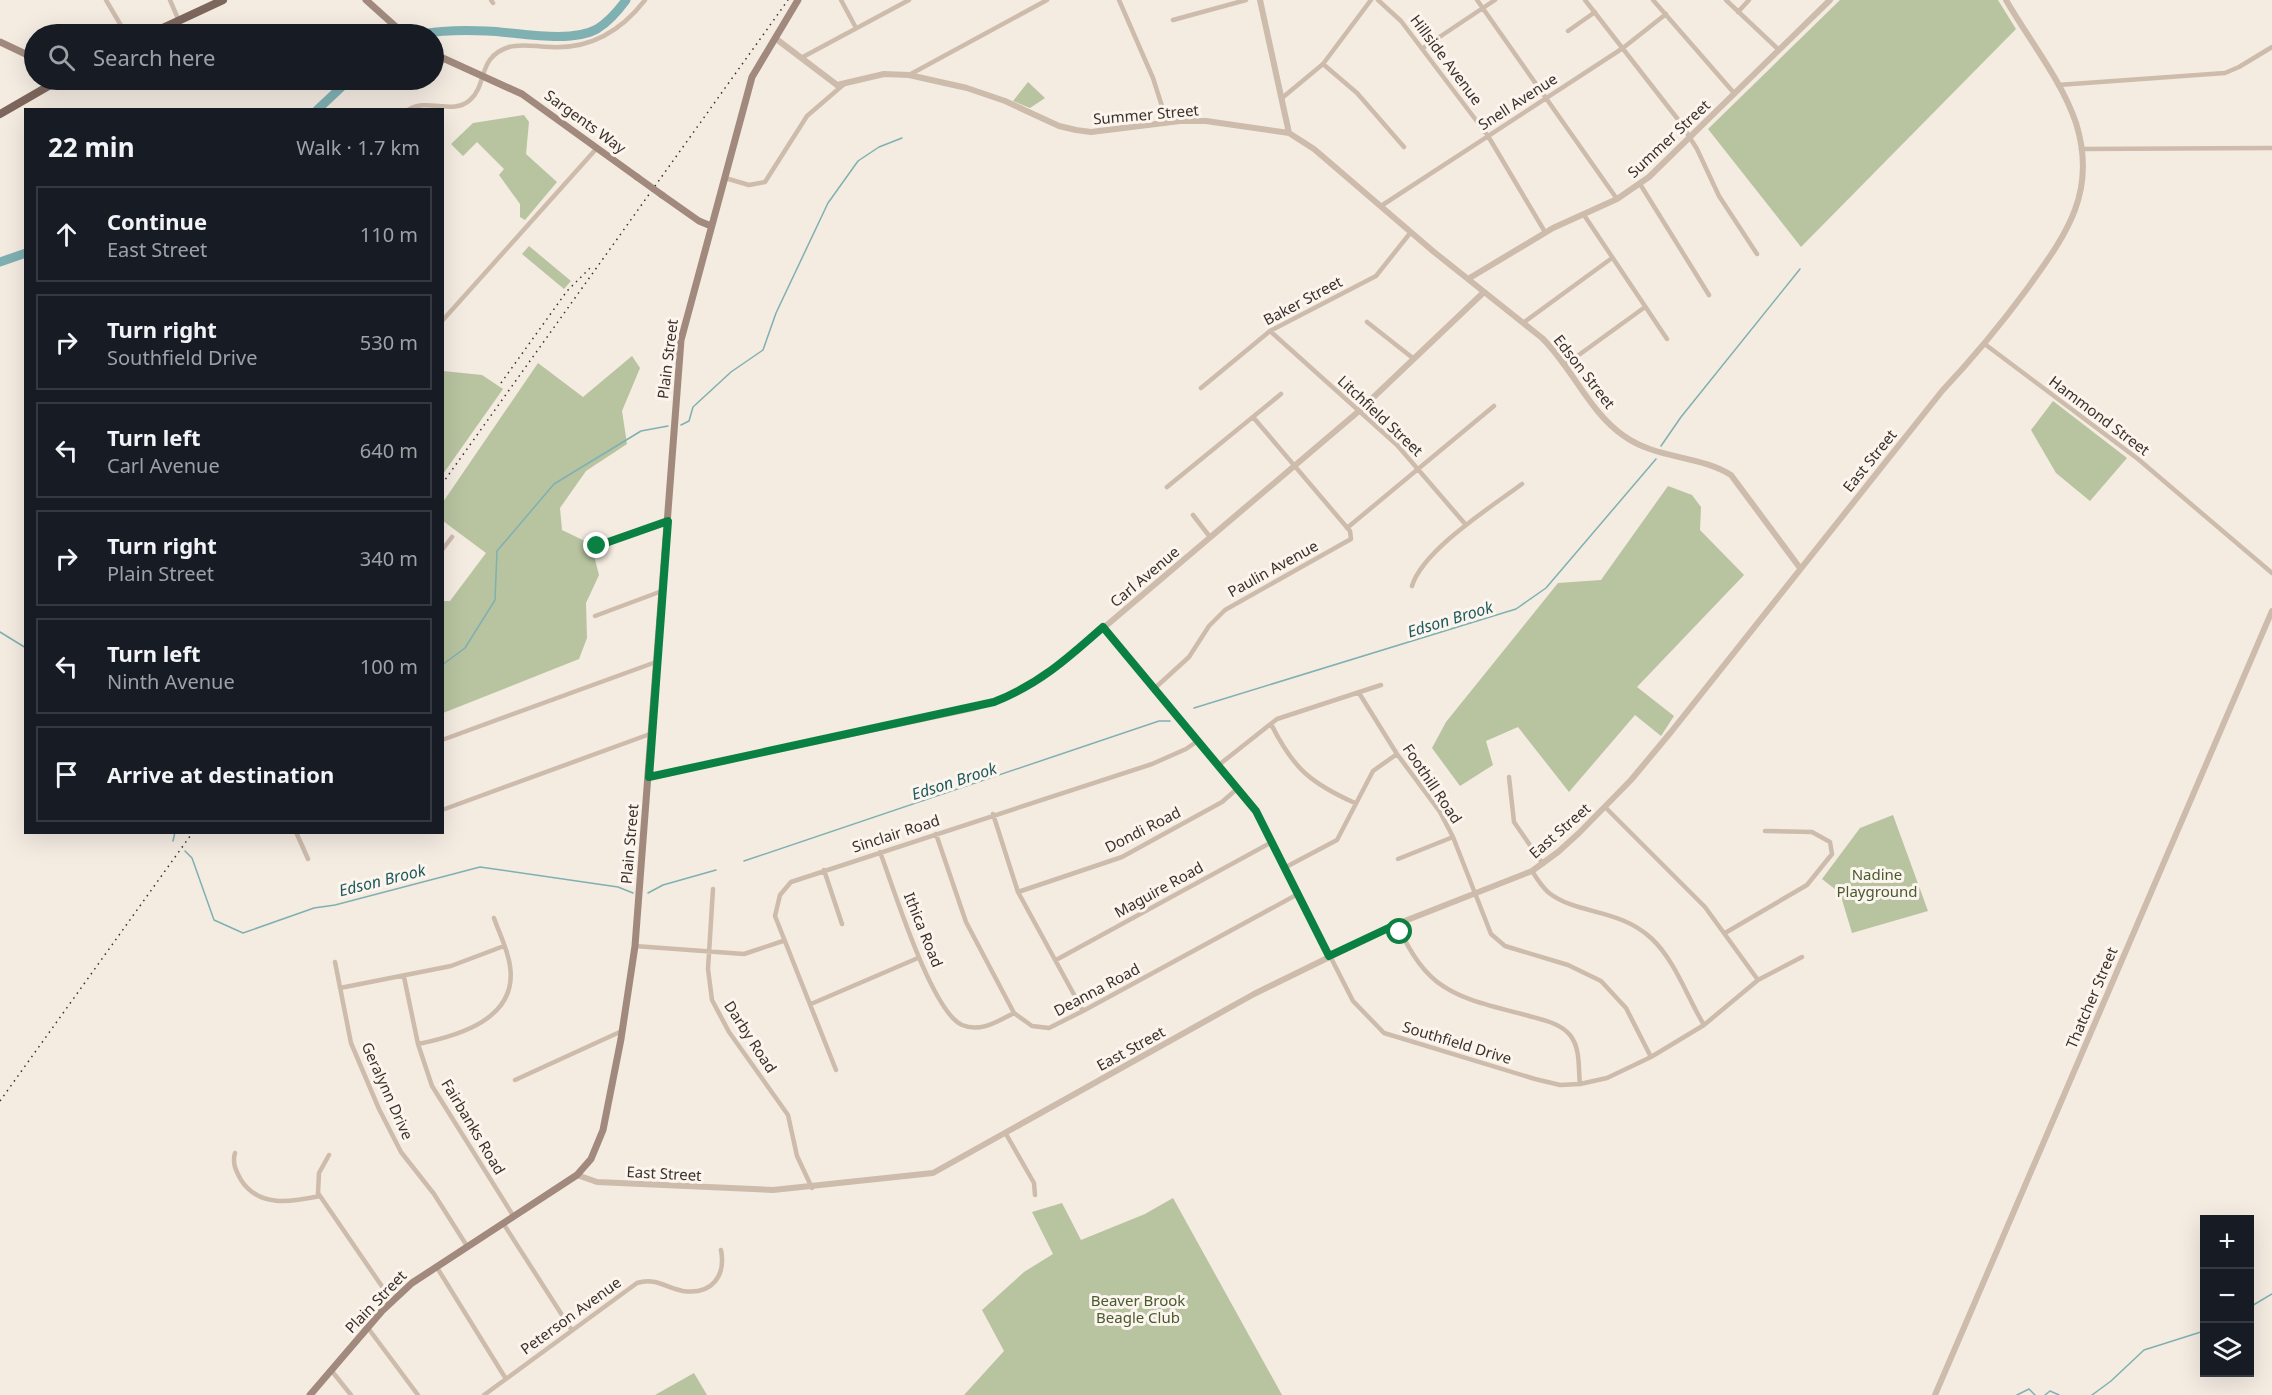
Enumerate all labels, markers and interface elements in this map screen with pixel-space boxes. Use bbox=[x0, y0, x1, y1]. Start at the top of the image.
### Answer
street label: Hillside Avenue bbox=[1406, 10, 1487, 109]
search box bbox=[24, 24, 444, 90]
icon: search bbox=[45, 41, 78, 74]
text: Search here bbox=[93, 42, 215, 72]
street label: Snell Avenue bbox=[1474, 68, 1561, 134]
street label: Sargents Way bbox=[541, 85, 631, 158]
street label: Summer Street bbox=[1623, 94, 1714, 182]
street label: Summer Street bbox=[1092, 99, 1200, 129]
text: 22 min bbox=[48, 129, 135, 165]
text: Walk · 1.7 km bbox=[296, 134, 420, 161]
text: Continue bbox=[107, 206, 207, 236]
icon: ahead bbox=[50, 218, 83, 251]
text: 110 m bbox=[360, 221, 418, 248]
text: East Street bbox=[107, 236, 207, 263]
street label: Baker Street bbox=[1260, 271, 1346, 329]
text: Turn right bbox=[107, 314, 217, 344]
street label: Plain Street bbox=[652, 317, 682, 400]
icon: right bbox=[50, 326, 83, 359]
text: 530 m bbox=[360, 329, 418, 356]
street label: Edson Street bbox=[1550, 330, 1620, 413]
text: Southfield Drive bbox=[107, 344, 257, 371]
street label: Litchfield Street bbox=[1334, 370, 1428, 460]
street label: Hammond Street bbox=[2045, 371, 2154, 460]
text: Turn left bbox=[107, 422, 201, 452]
street label: East Street bbox=[1838, 424, 1901, 496]
icon: left bbox=[50, 434, 83, 467]
text: 640 m bbox=[360, 437, 418, 464]
text: Carl Avenue bbox=[107, 452, 220, 479]
text: Turn right bbox=[107, 530, 217, 560]
route end bbox=[583, 532, 609, 558]
street label: Paulin Avenue bbox=[1224, 535, 1321, 601]
street label: Carl Avenue bbox=[1106, 541, 1183, 611]
icon: right bbox=[50, 542, 83, 575]
text: 340 m bbox=[360, 545, 418, 572]
text: Plain Street bbox=[107, 560, 214, 587]
water label: Edson Brook bbox=[1405, 595, 1497, 642]
text: Turn left bbox=[107, 638, 201, 668]
icon: left bbox=[50, 650, 83, 683]
text: 100 m bbox=[360, 653, 418, 680]
text: Ninth Avenue bbox=[107, 668, 235, 695]
street label: Foothill Road bbox=[1399, 740, 1467, 827]
water label: Edson Brook bbox=[909, 757, 1000, 805]
icon: arrive bbox=[50, 758, 83, 791]
text: Arrive at destination bbox=[107, 759, 334, 789]
street label: East Street bbox=[1524, 798, 1595, 862]
street label: Plain Street bbox=[616, 802, 643, 885]
street label: Dondi Road bbox=[1101, 802, 1184, 857]
street label: Sinclair Road bbox=[849, 809, 942, 857]
street label: Maguire Road bbox=[1111, 856, 1207, 922]
water label: Edson Brook bbox=[336, 858, 429, 901]
park label: Nadine Playground bbox=[1837, 864, 1917, 901]
street label: Ithica Road bbox=[900, 889, 948, 970]
route start bbox=[1386, 918, 1412, 944]
street label: Thatcher Street bbox=[2061, 943, 2122, 1051]
street label: Deanna Road bbox=[1050, 958, 1143, 1020]
street label: Darby Road bbox=[720, 997, 782, 1076]
street label: Southfield Drive bbox=[1400, 1016, 1514, 1068]
street label: East Street bbox=[1093, 1021, 1169, 1075]
street label: Geralynn Drive bbox=[357, 1039, 418, 1143]
street label: Fairbanks Road bbox=[437, 1075, 510, 1178]
street label: East Street bbox=[626, 1161, 703, 1185]
map controls bbox=[2200, 1215, 2254, 1377]
button: + bbox=[2200, 1215, 2254, 1269]
street label: Plain Street bbox=[340, 1265, 411, 1337]
button: − bbox=[2200, 1269, 2254, 1323]
street label: Peterson Avenue bbox=[516, 1272, 625, 1358]
park label: Beaver Brook Beagle Club bbox=[1091, 1290, 1185, 1327]
button: layers bbox=[2200, 1323, 2254, 1377]

